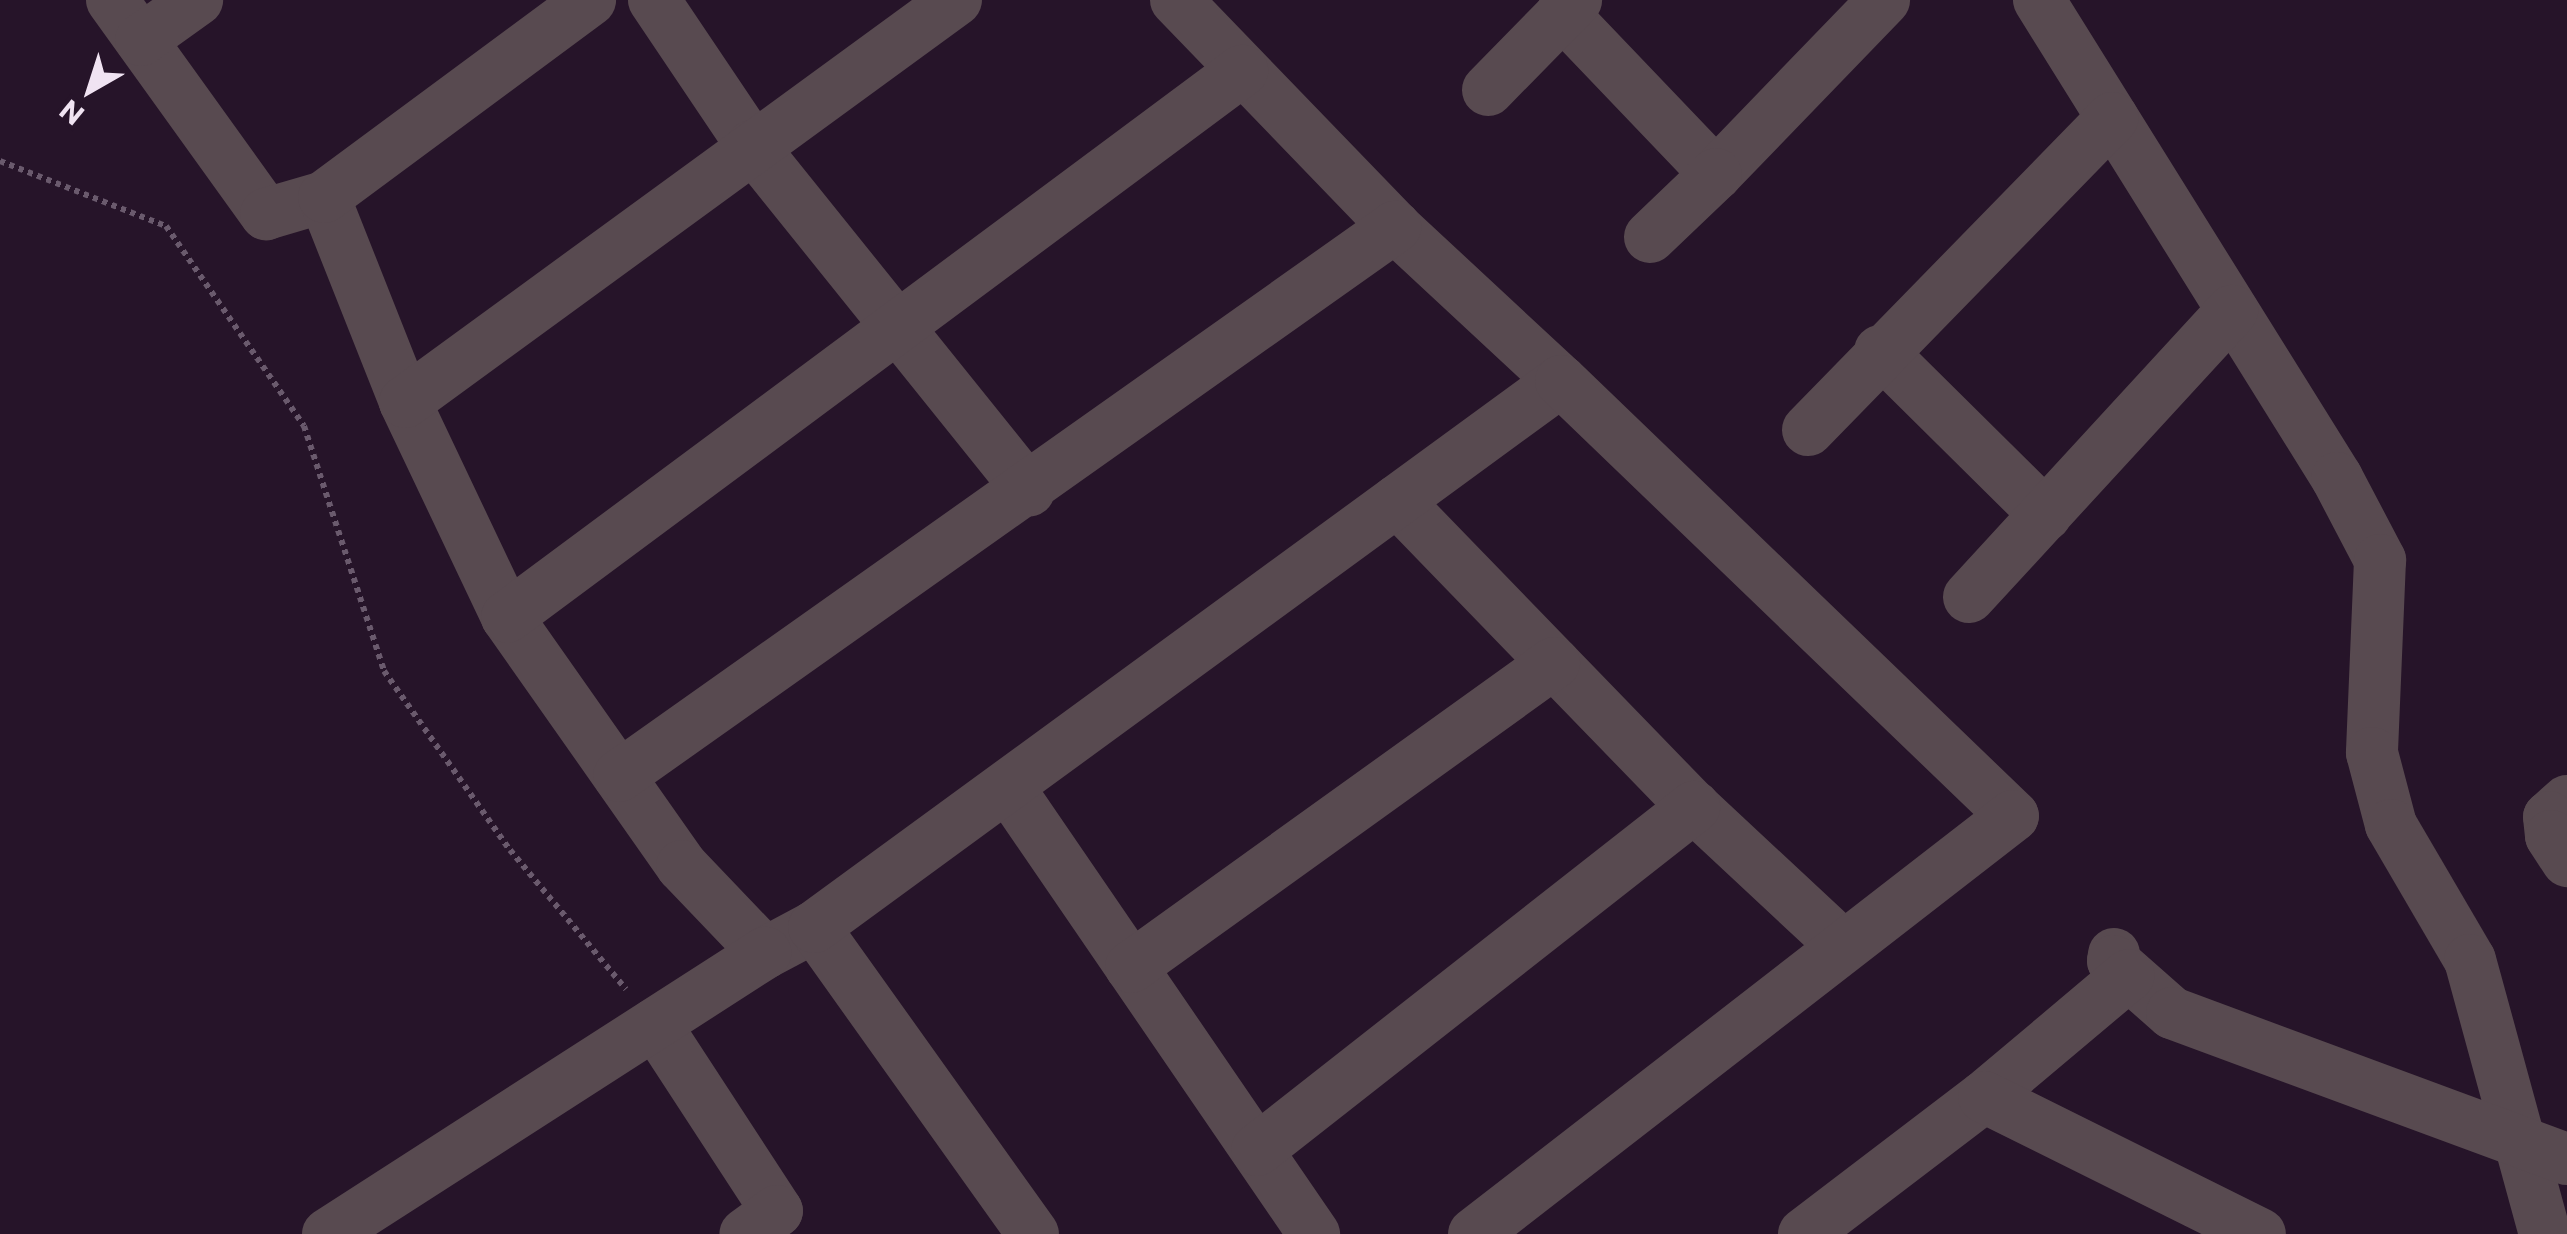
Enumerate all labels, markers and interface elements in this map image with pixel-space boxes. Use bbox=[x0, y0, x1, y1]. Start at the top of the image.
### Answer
north arrow bbox=[40, 40, 140, 140]
text: N bbox=[52, 93, 90, 133]

